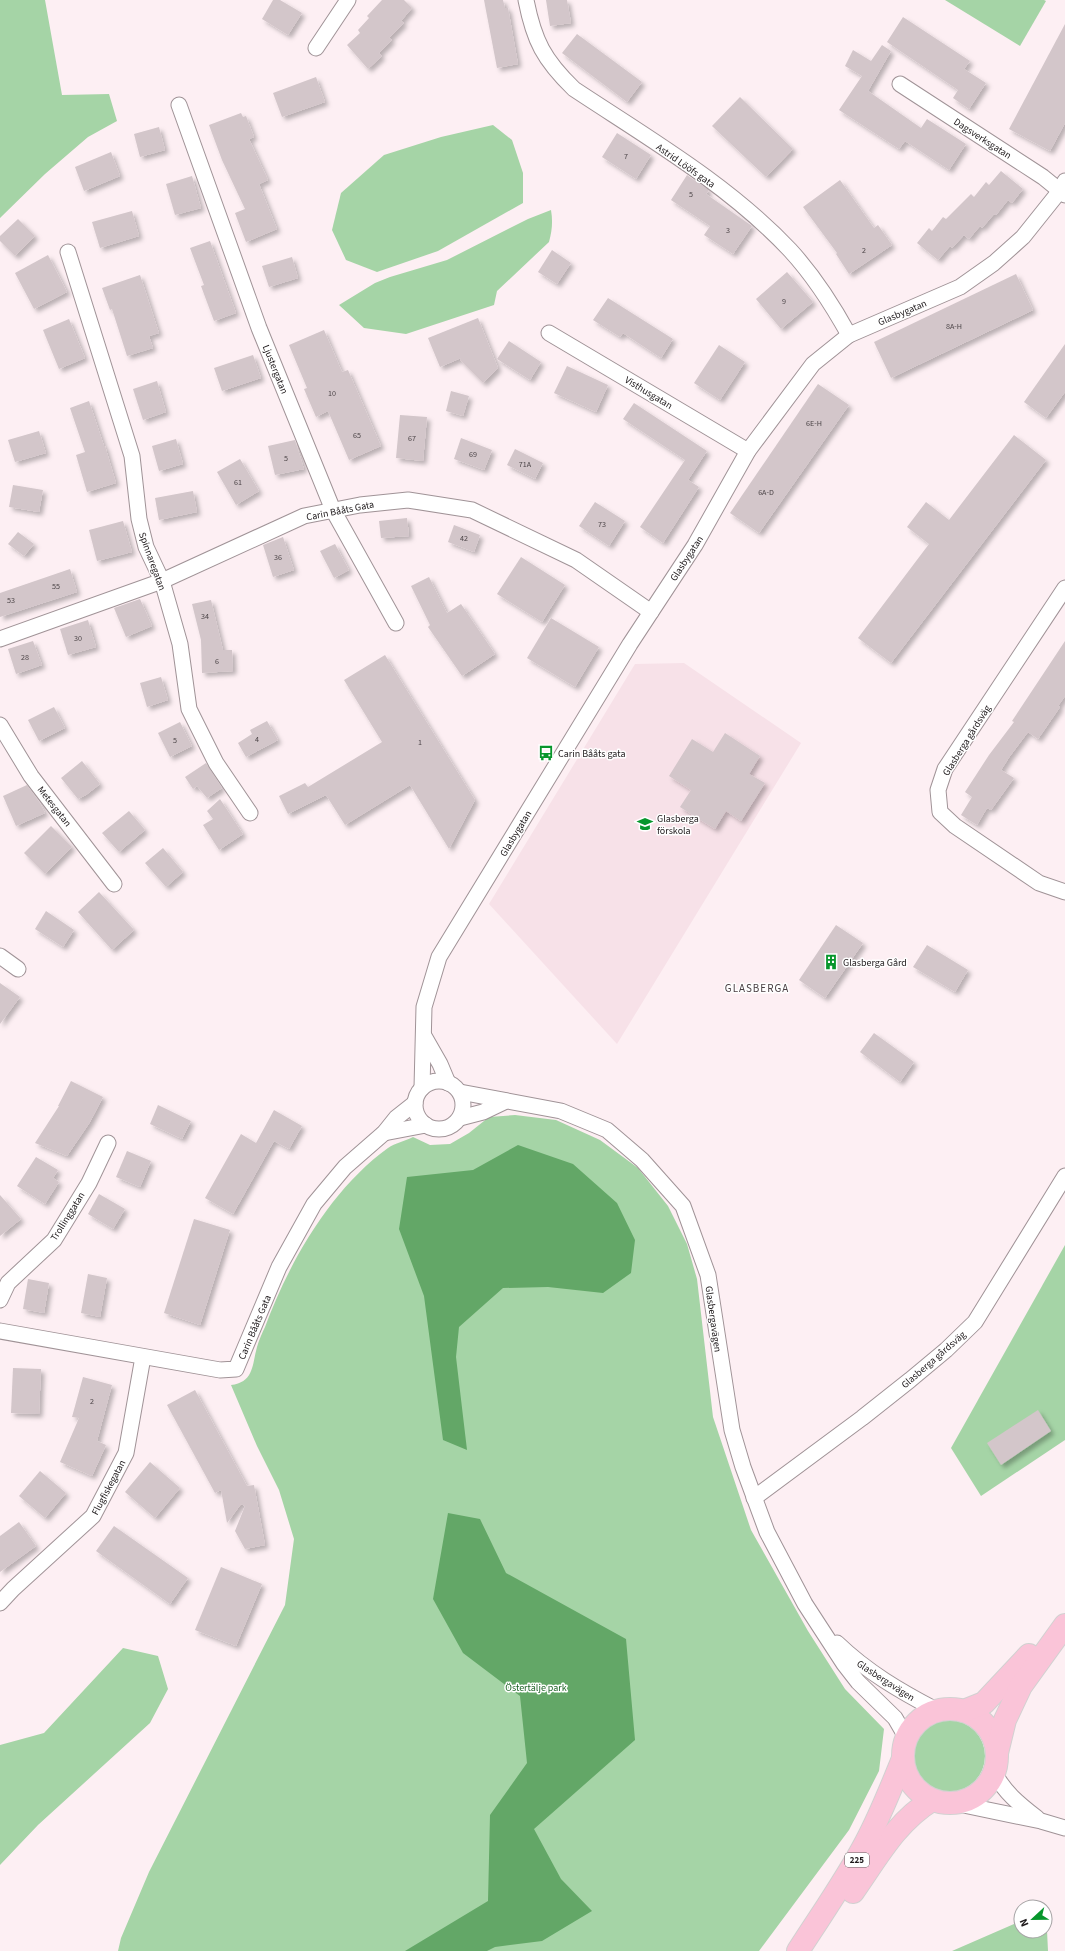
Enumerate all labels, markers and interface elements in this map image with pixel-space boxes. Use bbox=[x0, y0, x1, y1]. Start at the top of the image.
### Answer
street label: Dagsverksgatan bbox=[951, 115, 1014, 163]
street label: Astrid Lööfs gata bbox=[653, 140, 718, 191]
house number: 7 bbox=[624, 151, 628, 162]
house number: 5 bbox=[689, 189, 693, 200]
house number: 3 bbox=[726, 225, 730, 236]
house number: 2 bbox=[862, 245, 866, 256]
house number: 9 bbox=[782, 296, 786, 307]
street label: Glasbygatan bbox=[876, 296, 929, 329]
house number: 8A-H bbox=[946, 321, 962, 332]
street label: Ljustergatan bbox=[259, 343, 291, 396]
street label: Visthusgatan bbox=[622, 373, 675, 413]
house number: 10 bbox=[328, 388, 336, 399]
house number: 6E-H bbox=[806, 418, 822, 429]
house number: 65 bbox=[353, 430, 361, 441]
house number: 67 bbox=[408, 433, 416, 444]
house number: 69 bbox=[469, 449, 477, 460]
house number: 5 bbox=[284, 453, 288, 464]
house number: 71A bbox=[519, 459, 532, 470]
house number: 61 bbox=[234, 477, 242, 488]
house number: 6A-D bbox=[758, 487, 774, 498]
street label: Carin Bååts Gata bbox=[305, 498, 375, 524]
house number: 73 bbox=[598, 519, 606, 530]
street label: Spinnaregatan bbox=[135, 530, 169, 592]
house number: 42 bbox=[460, 533, 468, 544]
street label: Glasbygatan bbox=[667, 533, 707, 584]
house number: 36 bbox=[274, 552, 282, 563]
house number: 55 bbox=[52, 581, 60, 592]
house number: 53 bbox=[7, 595, 15, 606]
house number: 34 bbox=[201, 611, 209, 622]
house number: 30 bbox=[74, 633, 82, 644]
house number: 28 bbox=[21, 652, 29, 663]
house number: 6 bbox=[215, 656, 219, 667]
street label: Glasberga gårdsväg bbox=[939, 702, 994, 779]
house number: 4 bbox=[255, 734, 259, 745]
house number: 5 bbox=[173, 735, 177, 746]
house number: 1 bbox=[418, 737, 422, 748]
bus stop icon: Carin Bååts gata bbox=[537, 744, 555, 762]
place label: Carin Bååts gata bbox=[558, 747, 625, 761]
street label: Metesgatan bbox=[34, 783, 74, 830]
street label: Glasbygatan bbox=[497, 808, 535, 859]
place label: Glasberga förskola bbox=[657, 812, 699, 838]
school or university icon: Glasberga förskola bbox=[636, 815, 654, 833]
building icon: Glasberga Gård bbox=[822, 953, 840, 971]
place label: Glasberga Gård bbox=[843, 956, 907, 970]
district label: GLASBERGA bbox=[725, 981, 789, 996]
street label: Trollinggatan bbox=[47, 1189, 88, 1244]
street label: Glasbergavägen bbox=[701, 1285, 725, 1353]
street label: Carin Bååts Gata bbox=[235, 1293, 275, 1362]
street label: Glasberga gårdsväg bbox=[898, 1328, 969, 1392]
house number: 2 bbox=[90, 1396, 94, 1407]
street label: Flugfiskegatan bbox=[88, 1457, 129, 1518]
street label: Glasbergavägen bbox=[854, 1657, 917, 1705]
park label: Östertälje park bbox=[505, 1681, 567, 1695]
road number: 225 bbox=[845, 1853, 869, 1867]
north arrow bbox=[1013, 1899, 1053, 1939]
text: N bbox=[1016, 1916, 1033, 1929]

